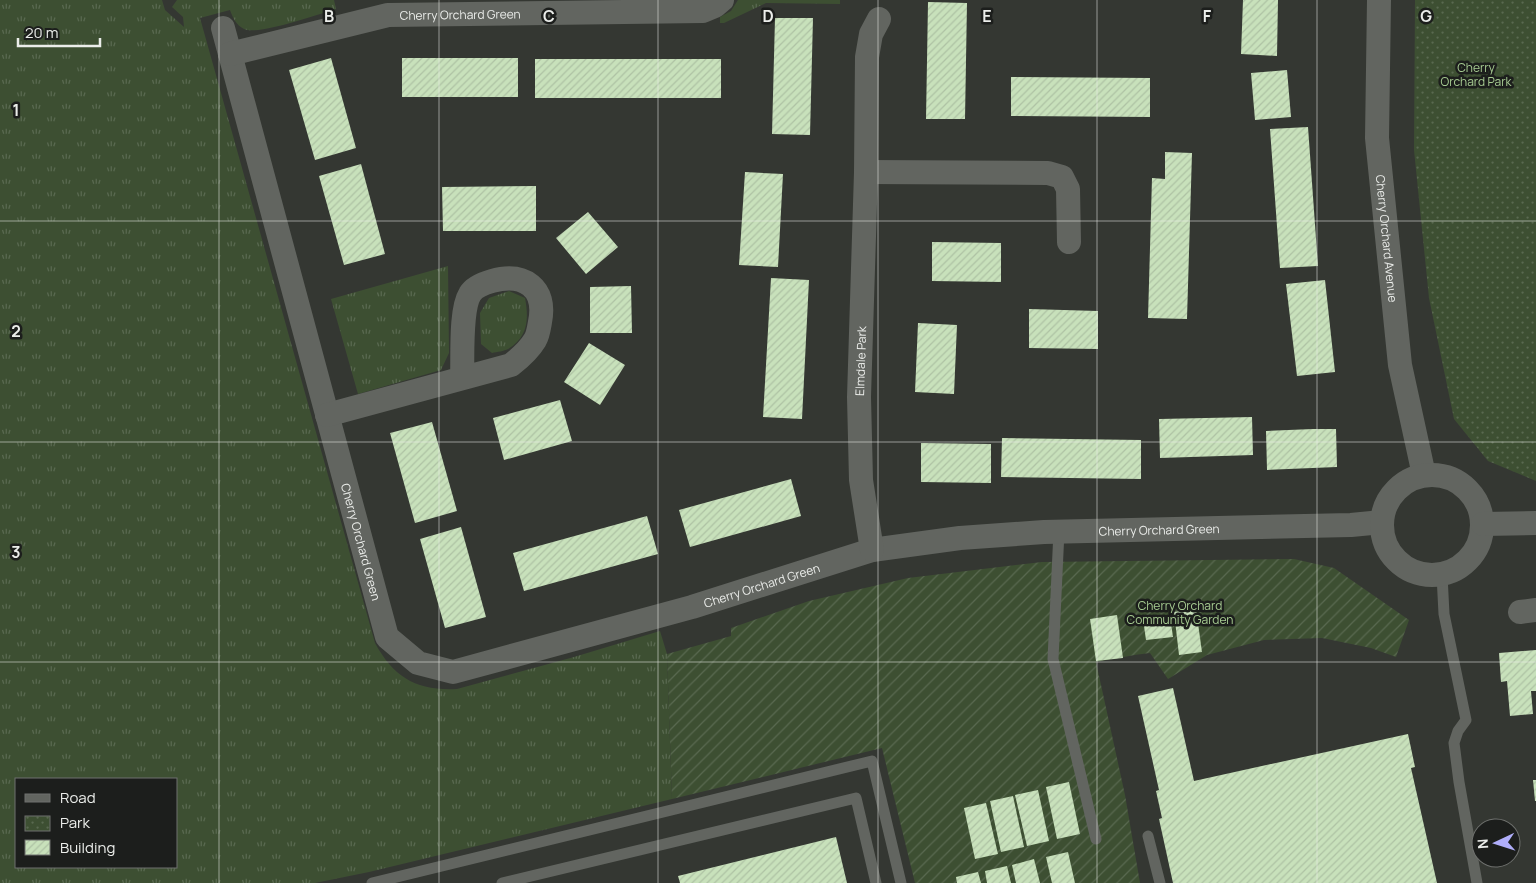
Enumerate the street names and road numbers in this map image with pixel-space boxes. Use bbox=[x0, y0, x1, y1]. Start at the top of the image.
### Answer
street label: Cherry Orchard Green bbox=[400, 5, 521, 23]
street label: Cherry Orchard Avenue bbox=[1372, 174, 1402, 303]
street label: Elmdale Park bbox=[851, 325, 870, 396]
street label: Cherry Orchard Green bbox=[337, 481, 385, 602]
street label: Cherry Orchard Green bbox=[1099, 519, 1220, 539]
street label: Cherry Orchard Green bbox=[701, 559, 822, 611]

